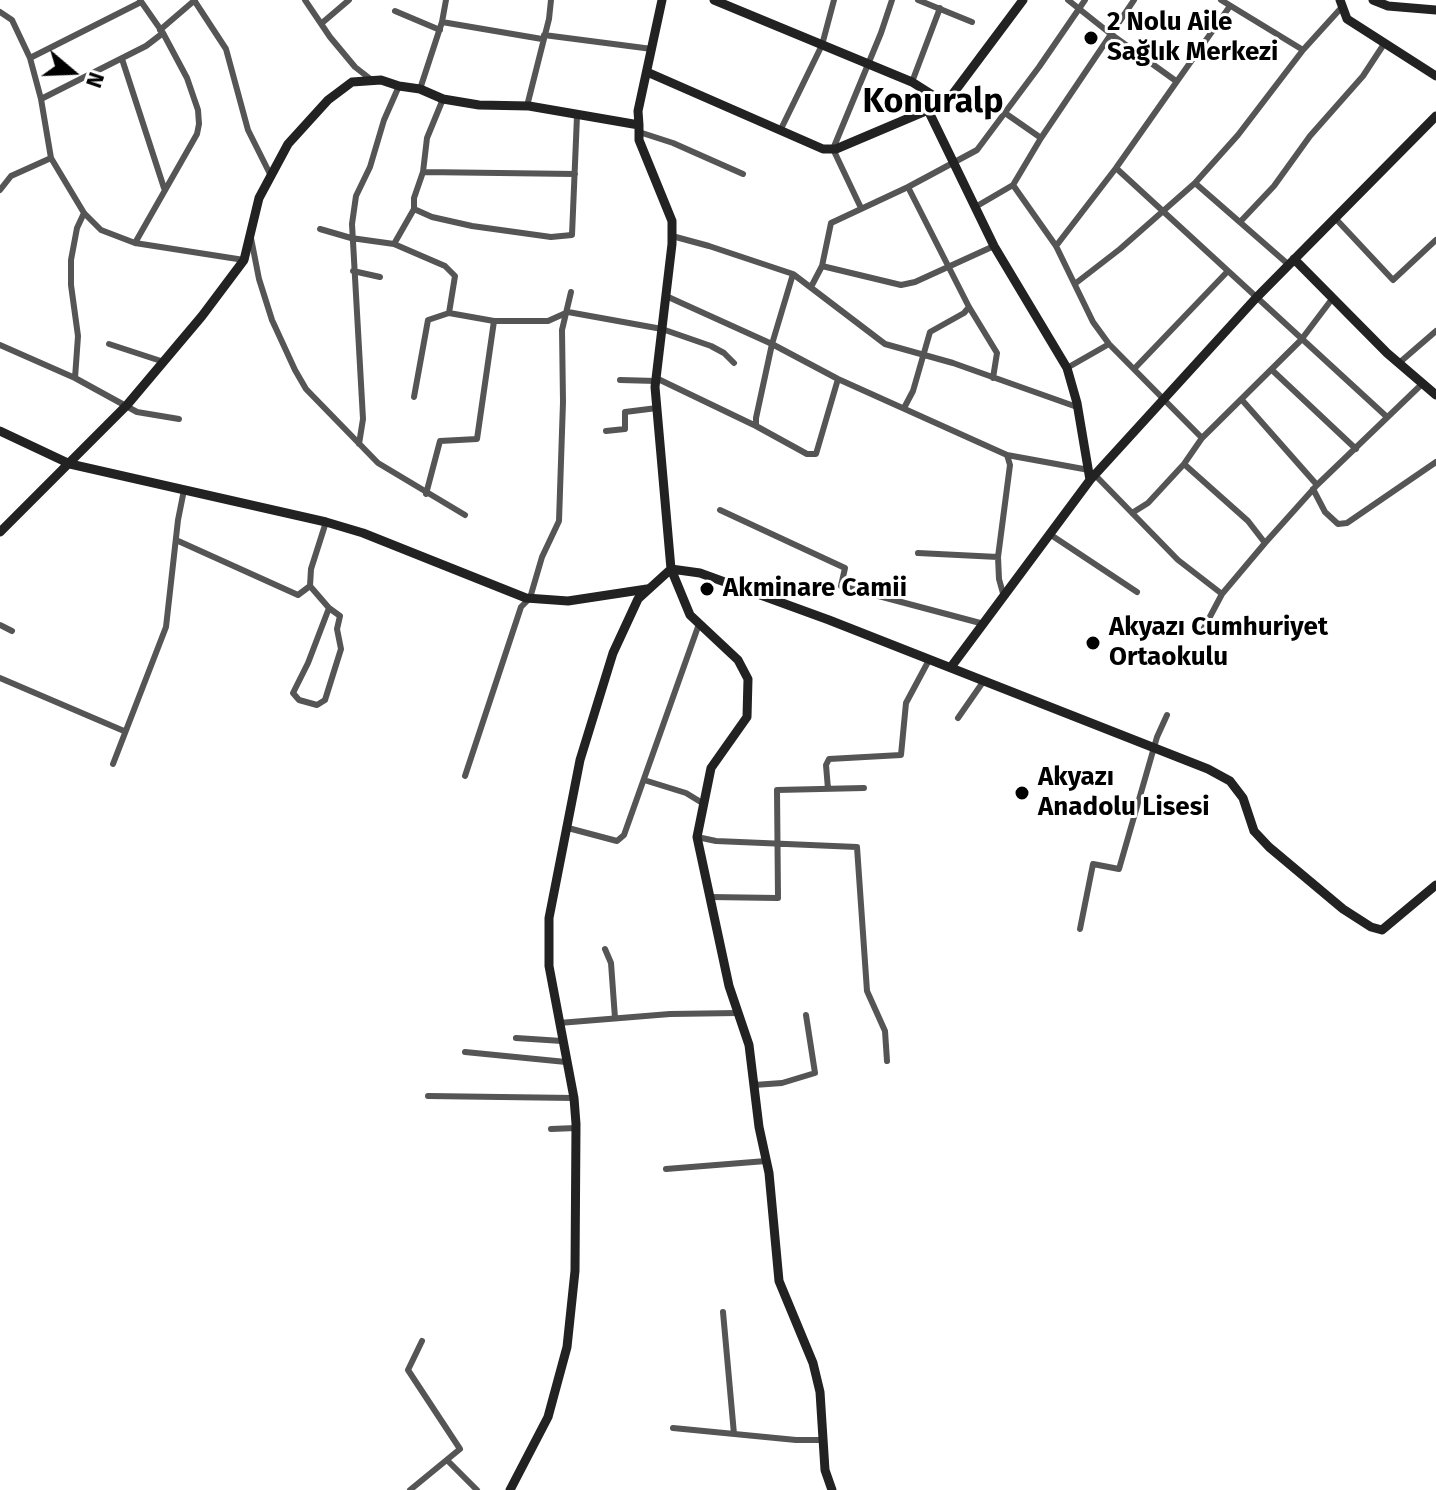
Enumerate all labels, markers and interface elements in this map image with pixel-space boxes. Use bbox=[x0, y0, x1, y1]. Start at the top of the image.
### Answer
place label: 2 Nolu Aile Sağlık Merkezi bbox=[1107, 7, 1278, 68]
marker: 2 Nolu Aile Sağlık Merkezi bbox=[1082, 29, 1100, 47]
north arrow bbox=[32, 32, 112, 112]
text: N bbox=[80, 69, 110, 91]
district label: Konuralp bbox=[863, 83, 1003, 123]
place label: Akminare Camii bbox=[723, 573, 907, 605]
marker: Akminare Camii bbox=[698, 580, 716, 598]
place label: Akyazı Cumhuriyet Ortaokulu bbox=[1109, 612, 1328, 674]
marker: Akyazı Cumhuriyet Ortaokulu bbox=[1084, 634, 1102, 652]
place label: Akyazı Anadolu Lisesi bbox=[1038, 762, 1210, 824]
marker: Akyazı Anadolu Lisesi bbox=[1013, 784, 1031, 802]

